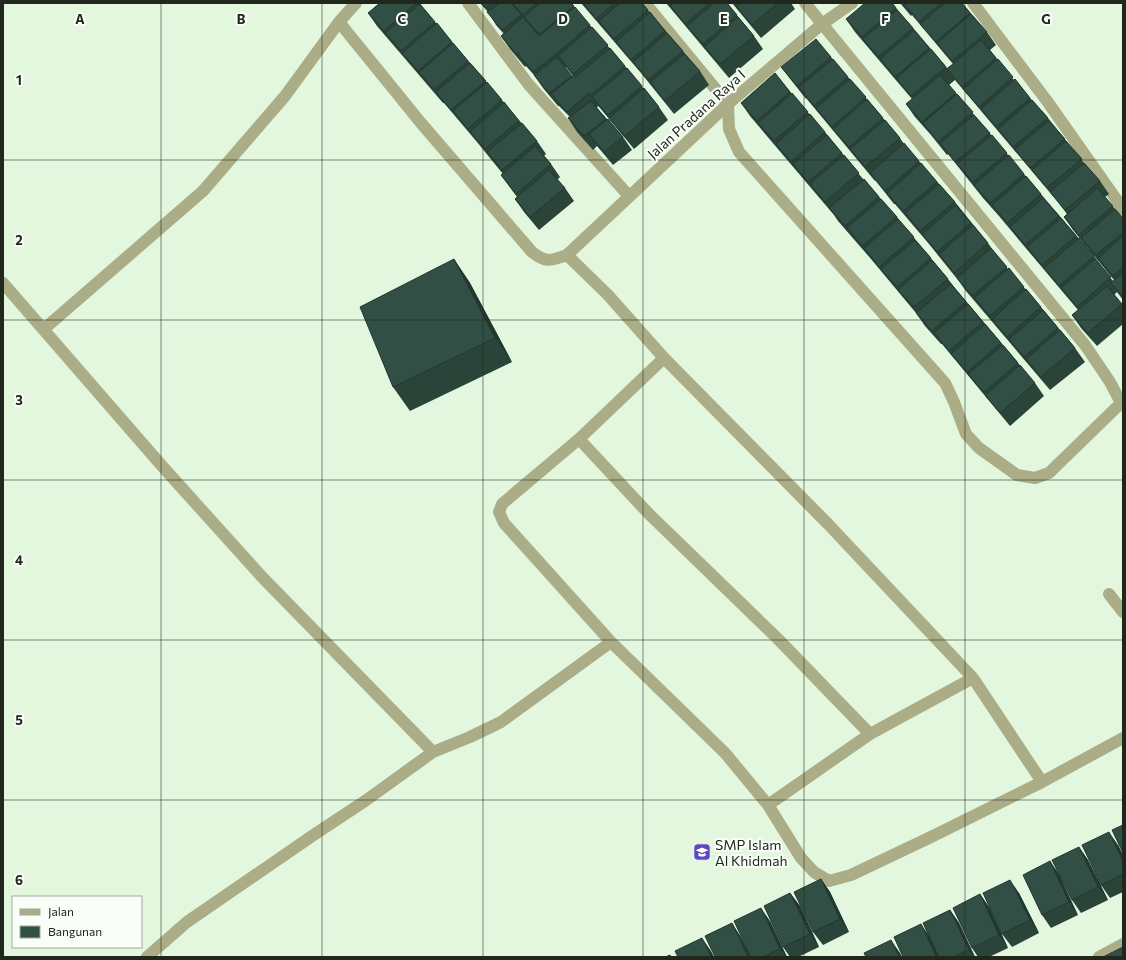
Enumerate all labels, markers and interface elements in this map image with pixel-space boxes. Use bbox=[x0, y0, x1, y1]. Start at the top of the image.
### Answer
text: A bbox=[75, 11, 85, 27]
text: B bbox=[237, 11, 246, 27]
text: C bbox=[398, 11, 407, 27]
text: D bbox=[558, 11, 568, 27]
text: E bbox=[720, 11, 728, 27]
text: F bbox=[881, 11, 889, 27]
text: G bbox=[1041, 11, 1051, 27]
street label: Jalan Pradana Raya I bbox=[644, 66, 748, 162]
text: 1 bbox=[16, 72, 22, 88]
text: 2 bbox=[15, 232, 23, 248]
text: 3 bbox=[15, 392, 23, 408]
text: 4 bbox=[15, 552, 23, 568]
text: 5 bbox=[15, 712, 23, 728]
place label: SMP Islam Al Khidmah bbox=[715, 836, 788, 869]
school or university icon: SMP Islam Al Khidmah bbox=[692, 842, 712, 862]
text: 6 bbox=[15, 872, 23, 888]
legend bbox=[12, 896, 142, 948]
text: Jalan bbox=[48, 904, 74, 919]
text: Bangunan bbox=[48, 924, 102, 938]

